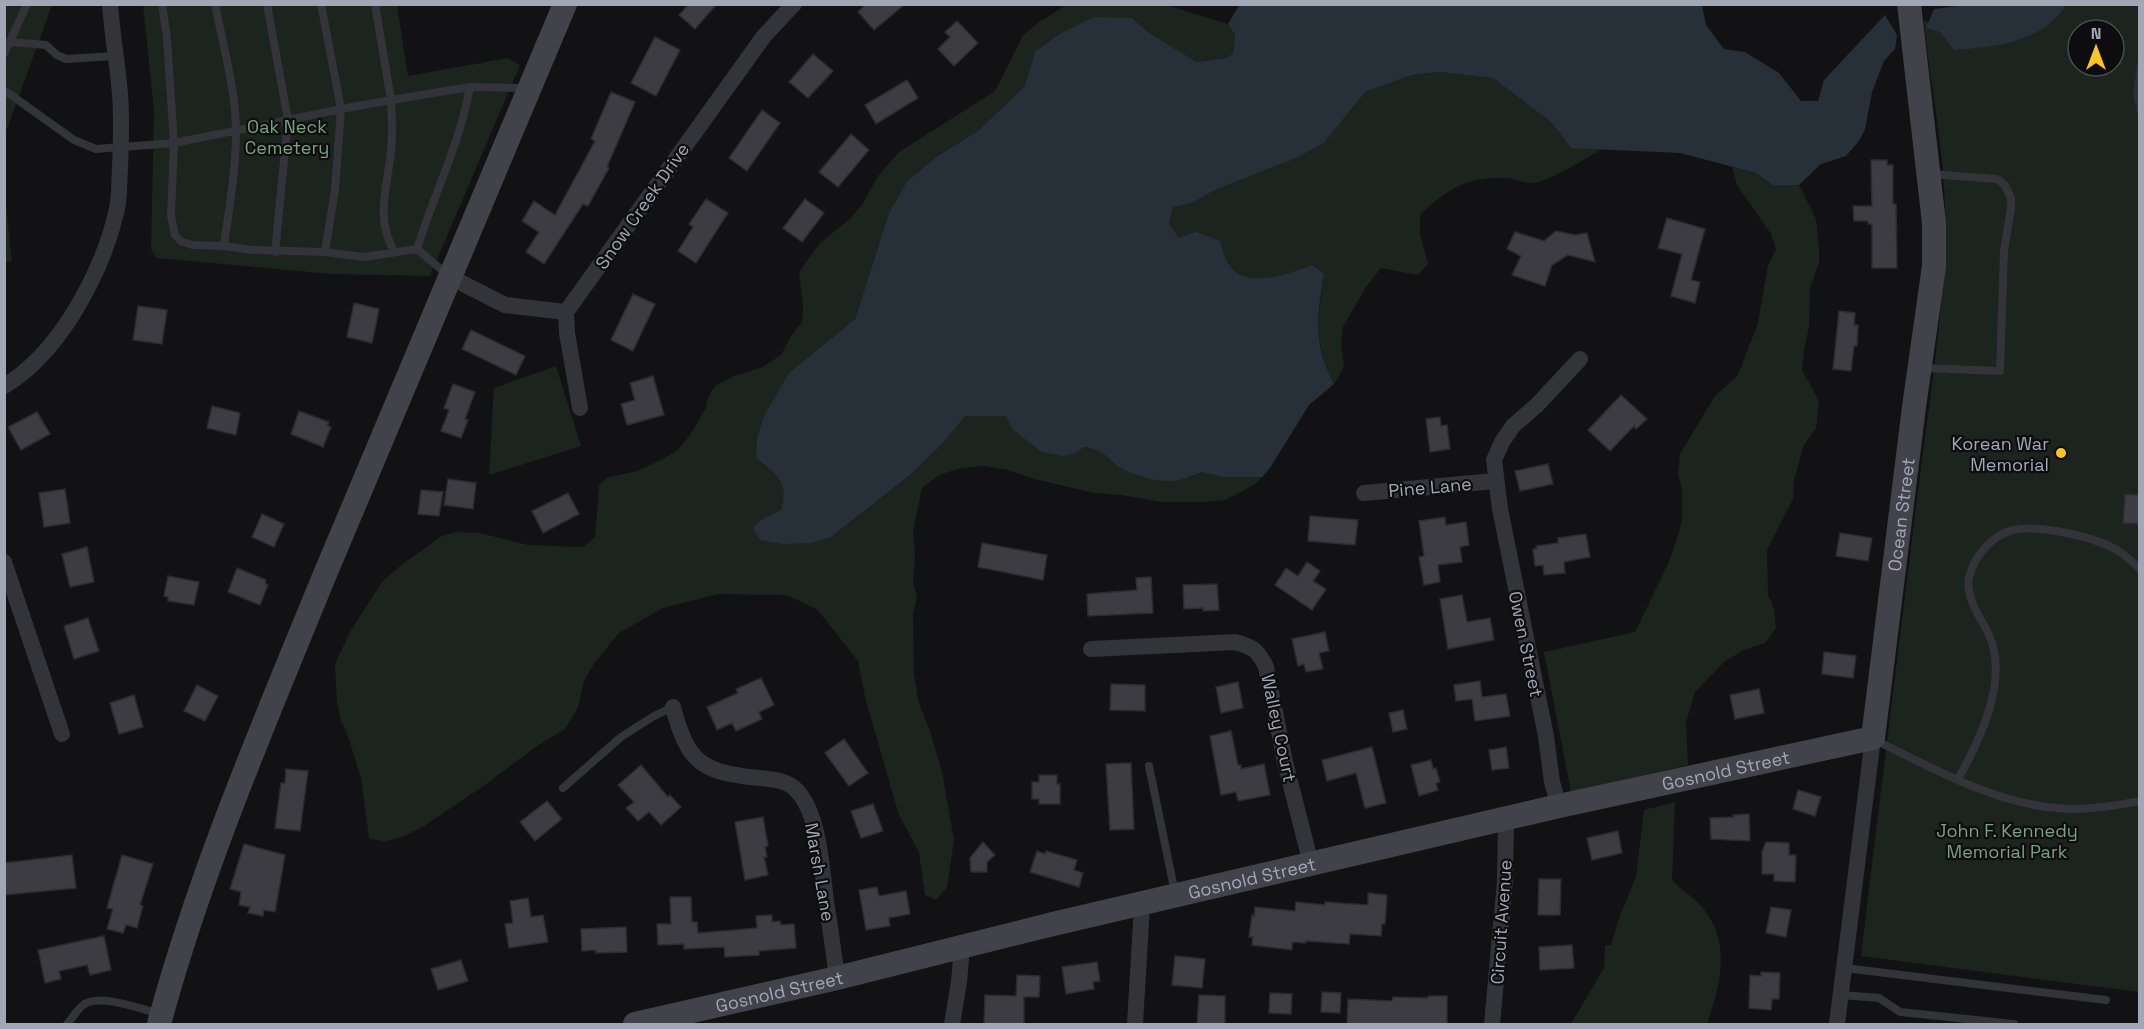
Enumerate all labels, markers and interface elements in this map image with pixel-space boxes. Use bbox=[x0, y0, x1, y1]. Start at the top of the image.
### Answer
north arrow bbox=[2066, 18, 2126, 78]
text: N bbox=[2091, 23, 2101, 44]
park label: Oak Neck Cemetery bbox=[245, 115, 329, 159]
street label: Snow Creek Drive bbox=[590, 138, 694, 274]
place label: Korean War Memorial bbox=[1952, 432, 2049, 476]
marker: Korean War Memorial bbox=[2054, 446, 2068, 460]
street label: Ocean Street bbox=[1882, 456, 1919, 573]
street label: Pine Lane bbox=[1387, 472, 1473, 502]
street label: Owen Street bbox=[1504, 589, 1548, 699]
street label: Walley Court bbox=[1256, 672, 1302, 784]
street label: Gosnold Street bbox=[1660, 745, 1792, 795]
park label: John F. Kennedy Memorial Park bbox=[1936, 819, 2078, 863]
street label: Marsh Lane bbox=[800, 821, 840, 923]
street label: Gosnold Street bbox=[1186, 852, 1318, 904]
street label: Circuit Avenue bbox=[1485, 859, 1517, 985]
street label: Gosnold Street bbox=[713, 965, 846, 1017]

